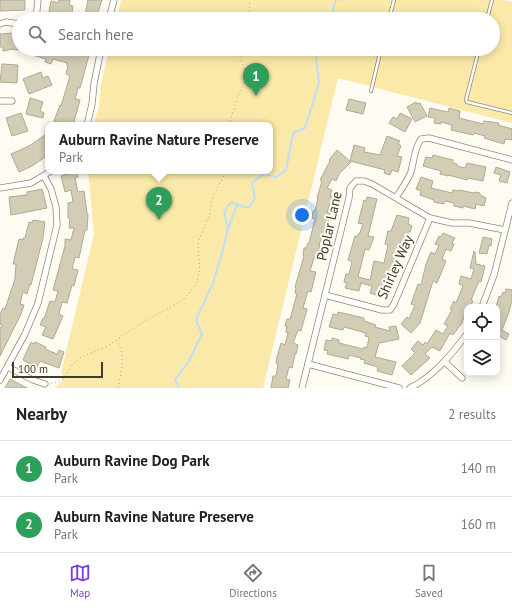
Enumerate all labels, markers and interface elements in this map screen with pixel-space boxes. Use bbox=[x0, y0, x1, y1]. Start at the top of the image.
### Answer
search box bbox=[12, 12, 500, 56]
icon: search bbox=[26, 23, 48, 45]
text: Search here bbox=[58, 25, 134, 44]
pin: 1 bbox=[243, 63, 269, 96]
popup bbox=[45, 122, 273, 174]
text: Auburn Ravine Nature Preserve bbox=[59, 130, 259, 149]
text: Park bbox=[59, 149, 83, 166]
pin: 2 bbox=[146, 187, 172, 220]
street label: Poplar Lane bbox=[312, 190, 346, 262]
your location bbox=[292, 205, 312, 225]
street label: Shirley Way bbox=[373, 232, 417, 302]
map controls bbox=[464, 304, 500, 376]
button: locate bbox=[464, 304, 500, 340]
button: layers bbox=[464, 340, 500, 376]
scale bar bbox=[12, 360, 103, 379]
text: 100 m bbox=[18, 362, 48, 376]
text: Nearby bbox=[16, 403, 67, 425]
text: 2 results bbox=[448, 406, 496, 423]
text: Auburn Ravine Dog Park bbox=[54, 451, 210, 470]
text: 1 bbox=[25, 460, 33, 477]
text: 140 m bbox=[461, 460, 496, 477]
text: Park bbox=[54, 470, 78, 487]
text: Auburn Ravine Nature Preserve bbox=[54, 507, 254, 526]
text: 2 bbox=[25, 516, 33, 533]
text: 160 m bbox=[461, 516, 496, 533]
text: Park bbox=[54, 526, 78, 543]
tab: Map bbox=[69, 562, 91, 600]
tab: Directions bbox=[229, 562, 277, 600]
tab: Saved bbox=[415, 562, 443, 600]

